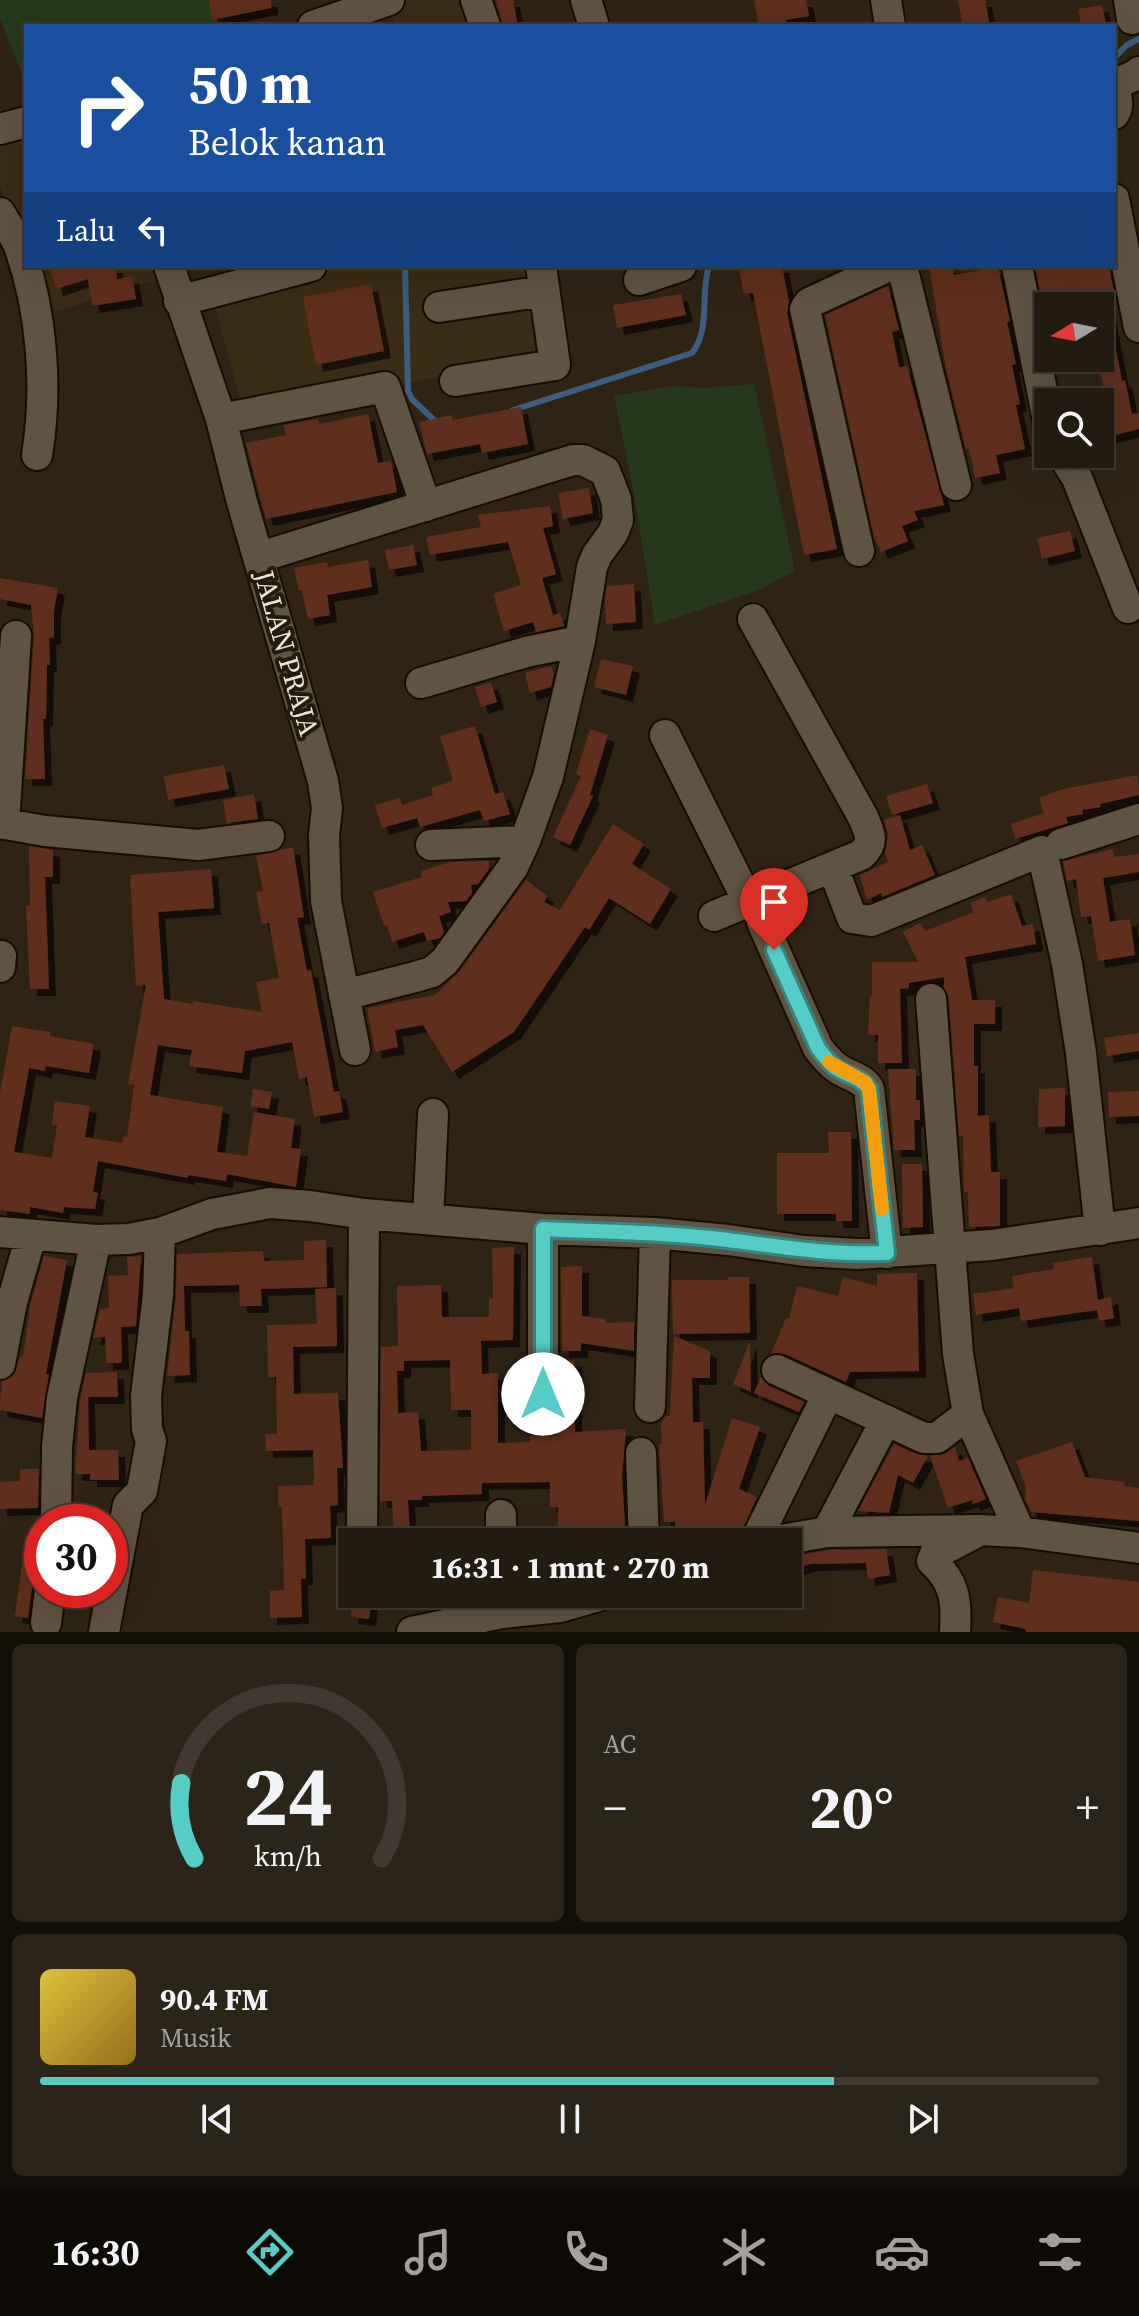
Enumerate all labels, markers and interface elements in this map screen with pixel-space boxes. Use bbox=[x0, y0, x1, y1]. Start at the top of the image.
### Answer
text: 50 m bbox=[188, 45, 311, 122]
icon: right bbox=[56, 56, 160, 160]
text: Belok kanan bbox=[188, 118, 386, 167]
icon: left bbox=[131, 208, 175, 252]
text: Lalu bbox=[56, 210, 115, 251]
north arrow bbox=[1034, 292, 1114, 372]
map controls bbox=[1034, 292, 1114, 468]
button: search bbox=[1034, 388, 1114, 468]
street label: JALAN PRAJA bbox=[245, 565, 329, 741]
pin bbox=[740, 868, 808, 950]
icon: arrive bbox=[752, 880, 796, 924]
position arrow bbox=[501, 1352, 585, 1436]
speed limit sign: 30 bbox=[24, 1504, 128, 1608]
text: 16:31 · 1 mnt · 270 m bbox=[430, 1547, 710, 1588]
text: AC bbox=[604, 1726, 636, 1762]
text: 24 bbox=[243, 1739, 333, 1853]
text: 20° bbox=[809, 1766, 894, 1848]
text: − bbox=[604, 1777, 627, 1838]
text: + bbox=[1076, 1777, 1099, 1838]
text: km/h bbox=[254, 1836, 322, 1876]
text: 90.4 FM bbox=[160, 1979, 268, 2020]
text: Musik bbox=[160, 2020, 231, 2056]
icon: previous bbox=[195, 2097, 239, 2141]
icon: pause bbox=[548, 2097, 592, 2141]
icon: next bbox=[901, 2097, 945, 2141]
icon: directions bbox=[242, 2224, 298, 2280]
icon: music bbox=[400, 2224, 456, 2280]
icon: phone bbox=[558, 2224, 614, 2280]
icon: climate bbox=[716, 2224, 772, 2280]
icon: car bbox=[874, 2224, 930, 2280]
icon: filters bbox=[1032, 2224, 1088, 2280]
text: 16:30 bbox=[51, 2228, 140, 2277]

